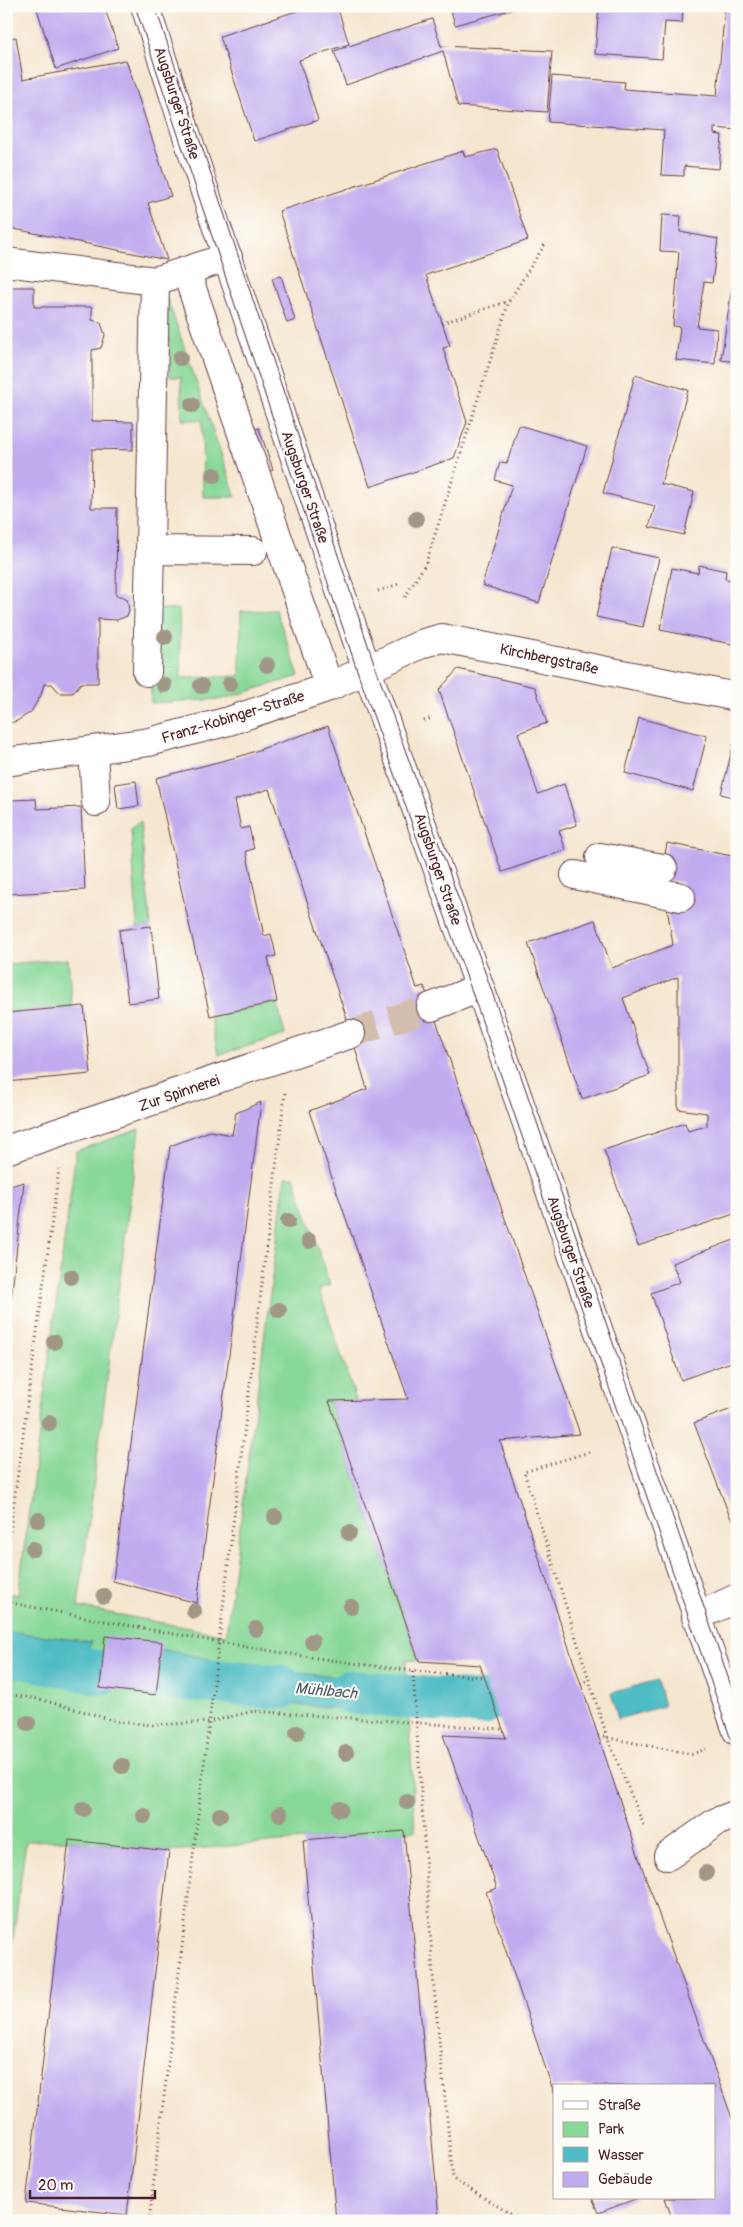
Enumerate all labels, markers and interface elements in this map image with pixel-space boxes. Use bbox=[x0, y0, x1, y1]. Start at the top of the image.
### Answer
street label: Augsburger Straße bbox=[149, 44, 204, 163]
street label: Augsburger Straße bbox=[276, 429, 333, 546]
street label: Kirchbergstraße bbox=[498, 640, 600, 679]
street label: Franz-Kobinger-Straße bbox=[159, 687, 307, 748]
street label: Augsburger Straße bbox=[409, 811, 466, 928]
street label: Zur Spinnerei bbox=[136, 1071, 222, 1116]
street label: Augsburger Straße bbox=[542, 1194, 599, 1311]
water label: Mühlbach bbox=[294, 1678, 359, 1704]
legend bbox=[553, 2084, 716, 2200]
text: Straße bbox=[598, 2096, 641, 2115]
text: Park bbox=[598, 2120, 625, 2139]
text: Wasser bbox=[598, 2146, 645, 2165]
scale bar bbox=[30, 2167, 155, 2199]
text: Gebäude bbox=[598, 2170, 653, 2189]
text: 20 m bbox=[38, 2176, 73, 2195]

